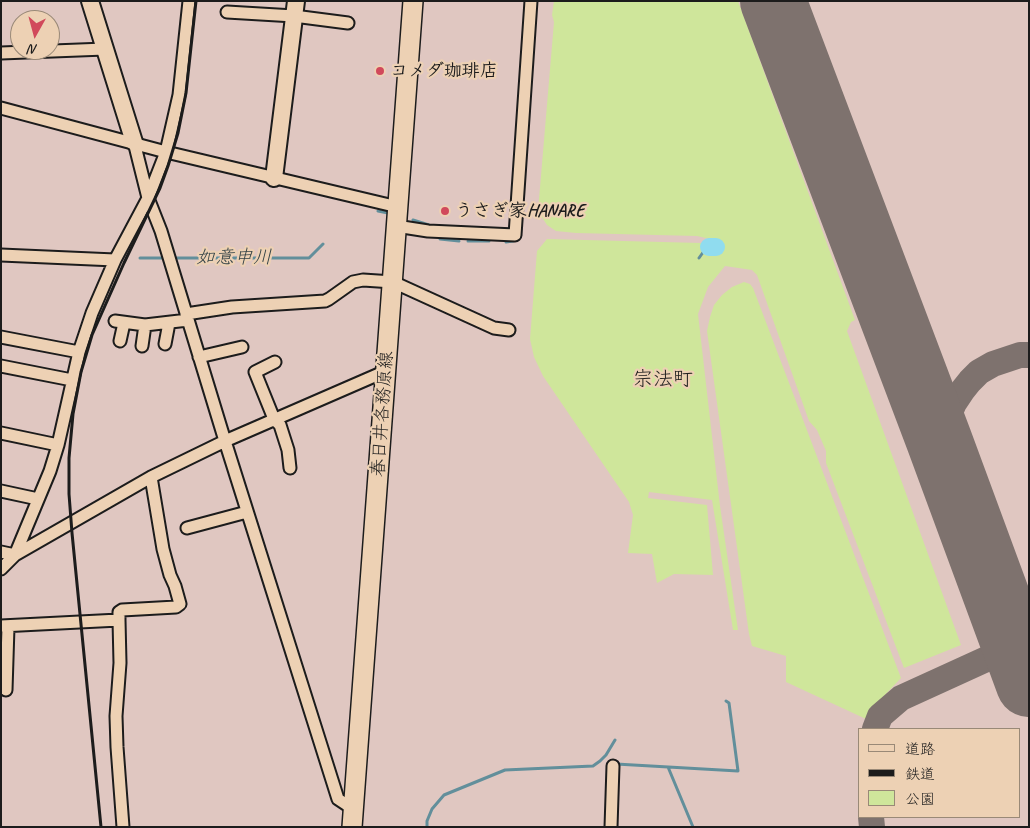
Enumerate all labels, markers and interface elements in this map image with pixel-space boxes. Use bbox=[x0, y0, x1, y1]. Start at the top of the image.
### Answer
north arrow bbox=[10, 10, 60, 60]
text: N bbox=[28, 40, 39, 58]
place label: コメダ珈琲店 bbox=[390, 60, 498, 82]
marker: コメダ珈琲店 bbox=[374, 65, 386, 77]
place label: うさぎ家HANARE bbox=[455, 200, 584, 222]
marker: うさぎ家HANARE bbox=[439, 205, 451, 217]
water label: 如意申川 bbox=[196, 247, 272, 269]
street label: 春日井各務原線 bbox=[368, 350, 398, 478]
district label: 宗法町 bbox=[633, 368, 693, 392]
legend bbox=[858, 728, 1020, 818]
text: 道路 bbox=[905, 740, 935, 759]
text: 鉄道 bbox=[905, 765, 935, 784]
text: 公園 bbox=[905, 790, 935, 809]

